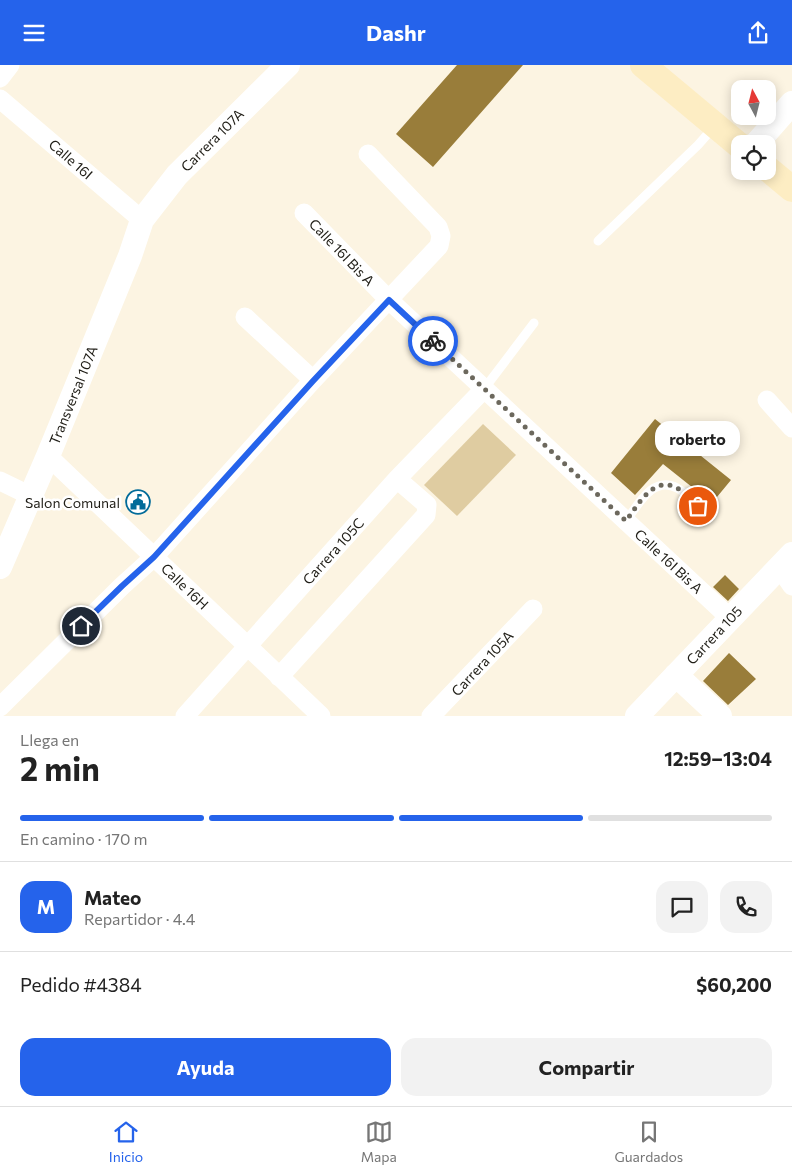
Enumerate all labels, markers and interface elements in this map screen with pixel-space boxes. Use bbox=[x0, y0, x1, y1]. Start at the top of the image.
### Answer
icon: menu bbox=[20, 19, 48, 47]
text: Dashr bbox=[366, 19, 426, 46]
icon: share bbox=[744, 19, 772, 47]
north arrow bbox=[731, 80, 776, 125]
map controls bbox=[731, 80, 776, 180]
street label: Carrera 107A bbox=[177, 105, 247, 175]
street label: Calle 16I bbox=[46, 135, 96, 183]
button: locate bbox=[731, 135, 776, 180]
street label: Calle 16I Bis A bbox=[306, 215, 378, 289]
courier bbox=[408, 316, 458, 366]
icon: bike bbox=[419, 327, 447, 355]
street label: Transversal 107A bbox=[45, 343, 101, 447]
callout: roberto bbox=[656, 421, 740, 456]
text: roberto bbox=[669, 429, 726, 448]
pin bbox=[677, 485, 719, 527]
public building icon: Salon Comunal bbox=[125, 489, 151, 515]
icon: bag bbox=[684, 492, 712, 520]
place label: Salon Comunal bbox=[25, 494, 120, 511]
street label: Carrera 105C bbox=[299, 514, 367, 588]
street label: Calle 16I Bis A bbox=[632, 525, 707, 597]
street label: Calle 16H bbox=[158, 559, 212, 613]
street label: Carrera 105 bbox=[683, 602, 745, 668]
pin bbox=[60, 605, 102, 647]
icon: home bbox=[67, 612, 95, 640]
street label: Carrera 105A bbox=[447, 627, 517, 699]
text: Llega en bbox=[20, 730, 79, 749]
text: 12:59–13:04 bbox=[664, 747, 772, 770]
text: 2 min bbox=[20, 748, 100, 788]
text: En camino · 170 m bbox=[20, 829, 147, 848]
button: chat bbox=[656, 881, 708, 933]
button: phone bbox=[720, 881, 772, 933]
text: Mateo bbox=[84, 886, 141, 909]
text: M bbox=[37, 895, 55, 918]
text: Repartidor · 4.4 bbox=[84, 909, 195, 928]
text: Pedido #4384 bbox=[20, 973, 142, 996]
text: $60,200 bbox=[696, 973, 772, 996]
button: Ayuda bbox=[20, 1038, 391, 1096]
button: Compartir bbox=[401, 1038, 772, 1096]
tab: Inicio bbox=[109, 1118, 143, 1165]
tab: Mapa bbox=[361, 1118, 397, 1165]
tab: Guardados bbox=[614, 1118, 683, 1165]

